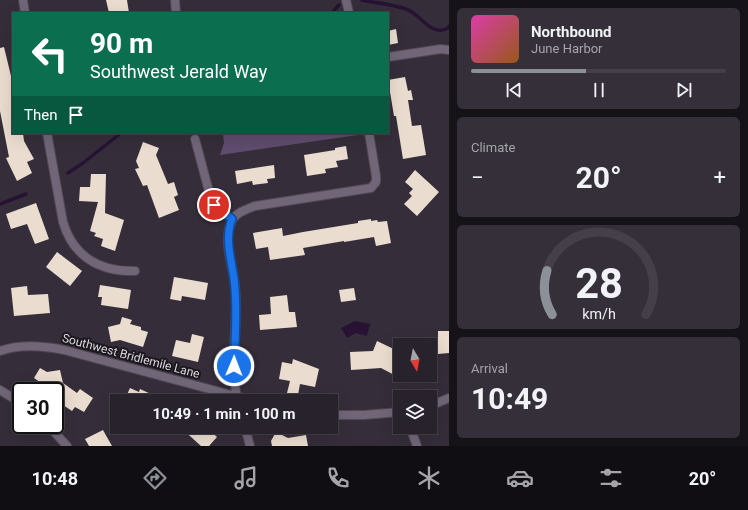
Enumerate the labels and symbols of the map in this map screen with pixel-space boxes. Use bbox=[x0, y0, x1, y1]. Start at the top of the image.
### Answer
pin bbox=[197, 188, 231, 222]
street label: Southwest Bridlemile Lane bbox=[61, 331, 201, 381]
north arrow bbox=[393, 338, 437, 382]
position arrow bbox=[213, 345, 255, 387]
speed limit sign: 30 bbox=[12, 382, 64, 434]

